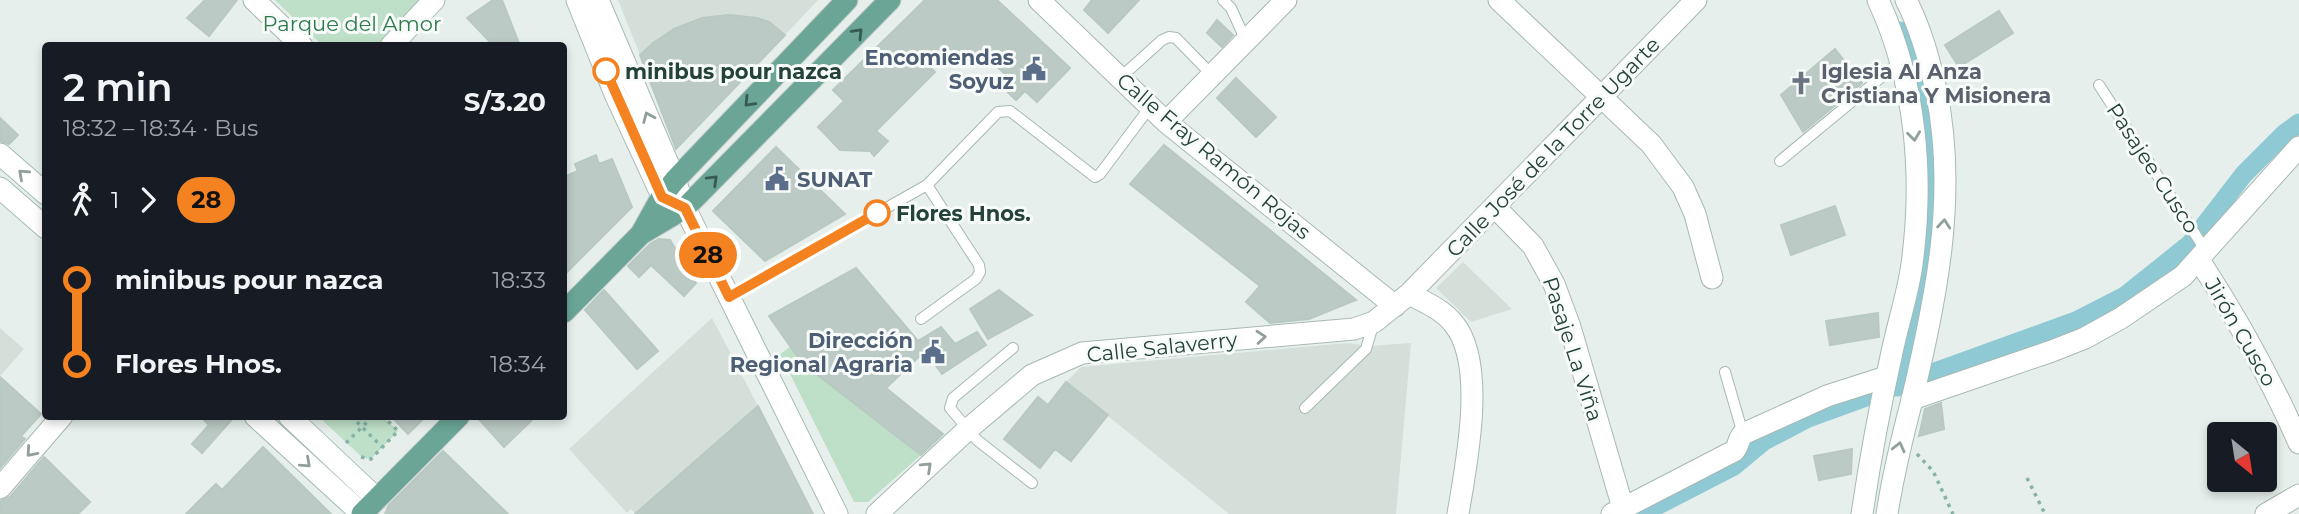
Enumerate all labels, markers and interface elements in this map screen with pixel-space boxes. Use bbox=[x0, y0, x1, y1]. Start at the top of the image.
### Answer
park label: Parque del Amor bbox=[263, 11, 441, 36]
one-way arrow bbox=[849, 28, 862, 41]
street label: Calle José de la Torre Ugarte bbox=[1441, 32, 1665, 262]
place label: Encomiendas Soyuz bbox=[864, 45, 1014, 94]
public building icon: Encomiendas Soyuz bbox=[1020, 55, 1048, 83]
marker: minibus pour nazca bbox=[593, 58, 619, 84]
place label: minibus pour nazca bbox=[625, 59, 842, 84]
place label: Iglesia Al Anza Cristiana Y Misionera bbox=[1821, 59, 2051, 108]
text: 2 min bbox=[63, 64, 173, 111]
street label: Calle Fray Ramón Rojas bbox=[1112, 68, 1316, 244]
church icon: Iglesia Al Anza Cristiana Y Misionera bbox=[1787, 69, 1815, 97]
text: S/3.20 bbox=[464, 86, 546, 118]
one-way arrow bbox=[745, 94, 758, 107]
street label: Pasajee Cusco bbox=[2102, 98, 2204, 238]
one-way arrow bbox=[642, 112, 656, 124]
text: 18:32 – 18:34 · Bus bbox=[63, 114, 258, 142]
one-way arrow bbox=[1906, 130, 1921, 142]
public building icon: SUNAT bbox=[763, 165, 791, 193]
place label: SUNAT bbox=[797, 167, 872, 192]
one-way arrow bbox=[18, 170, 31, 182]
one-way arrow bbox=[705, 175, 718, 188]
icon: walk bbox=[63, 181, 101, 219]
icon: forward bbox=[129, 181, 167, 219]
text: 28 bbox=[191, 185, 221, 214]
text: 1 bbox=[111, 186, 119, 214]
marker: Flores Hnos. bbox=[864, 200, 890, 226]
place label: Flores Hnos. bbox=[896, 201, 1031, 226]
one-way arrow bbox=[1936, 218, 1951, 229]
line badge: 28 bbox=[676, 232, 740, 278]
text: 28 bbox=[693, 240, 723, 269]
text: minibus pour nazca bbox=[115, 264, 384, 296]
text: 18:33 bbox=[492, 266, 546, 294]
street label: Jirón Cusco bbox=[2199, 273, 2282, 391]
street label: Pasaje La Viña bbox=[1538, 274, 1608, 424]
street label: Calle Salaverry bbox=[1085, 327, 1239, 367]
place label: Dirección Regional Agraria bbox=[730, 328, 913, 377]
one-way arrow bbox=[1256, 330, 1267, 345]
public building icon: Dirección Regional Agraria bbox=[919, 338, 947, 366]
text: Flores Hnos. bbox=[115, 348, 282, 380]
text: 18:34 bbox=[490, 350, 546, 378]
north arrow bbox=[2207, 422, 2277, 492]
map controls bbox=[2207, 422, 2277, 492]
one-way arrow bbox=[1891, 441, 1905, 453]
one-way arrow bbox=[27, 444, 39, 457]
one-way arrow bbox=[298, 454, 311, 467]
one-way arrow bbox=[919, 463, 932, 476]

